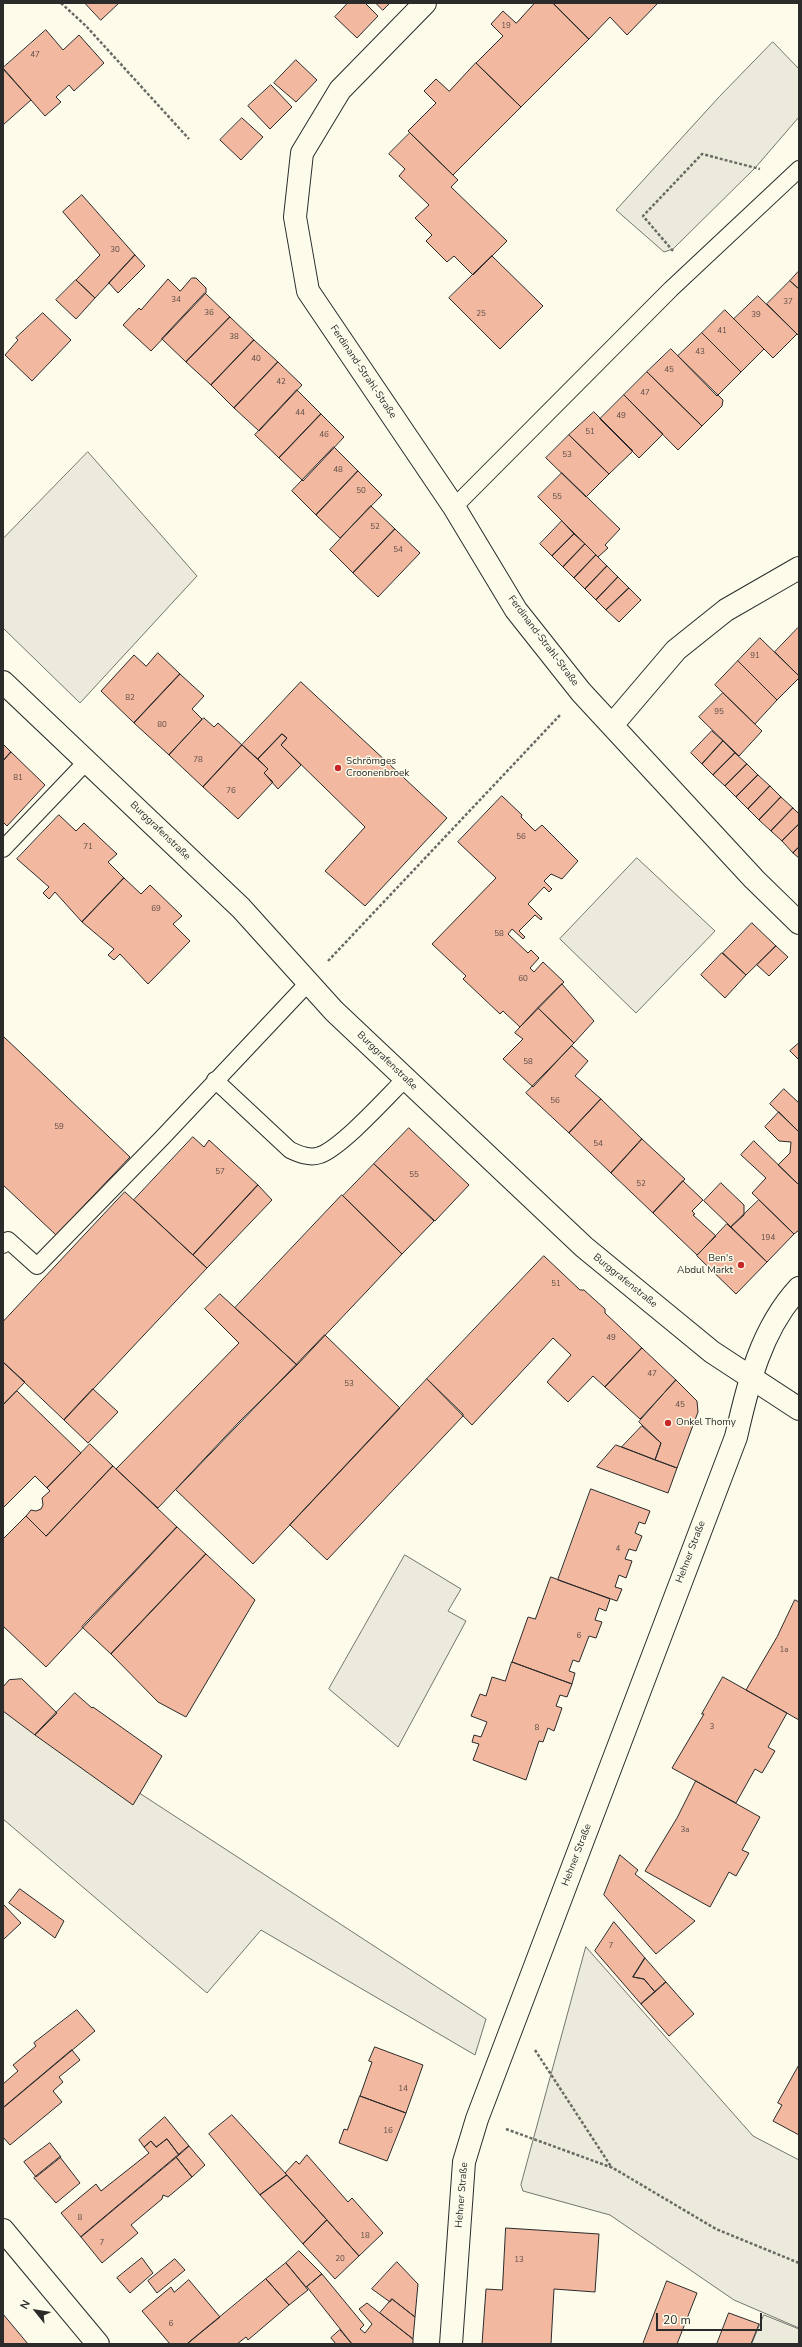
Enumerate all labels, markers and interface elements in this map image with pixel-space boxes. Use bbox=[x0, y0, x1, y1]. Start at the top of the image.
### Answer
house number: 19 bbox=[501, 21, 511, 31]
house number: 47 bbox=[30, 50, 40, 60]
house number: 30 bbox=[110, 245, 120, 255]
house number: 34 bbox=[171, 295, 181, 305]
house number: 37 bbox=[783, 297, 793, 307]
house number: 36 bbox=[204, 308, 214, 318]
house number: 25 bbox=[476, 309, 486, 319]
house number: 39 bbox=[751, 310, 761, 320]
street label: Ferdinand-Strahl-Straße bbox=[327, 323, 399, 421]
house number: 41 bbox=[717, 326, 727, 336]
house number: 38 bbox=[229, 332, 239, 342]
house number: 43 bbox=[695, 347, 705, 357]
house number: 40 bbox=[251, 354, 261, 364]
house number: 45 bbox=[664, 365, 674, 375]
house number: 42 bbox=[276, 377, 286, 387]
house number: 47 bbox=[640, 388, 650, 398]
house number: 44 bbox=[295, 408, 305, 418]
house number: 49 bbox=[616, 411, 626, 421]
house number: 51 bbox=[585, 427, 595, 437]
house number: 46 bbox=[319, 430, 329, 440]
house number: 53 bbox=[562, 450, 572, 460]
house number: 48 bbox=[333, 465, 343, 475]
house number: 50 bbox=[356, 486, 366, 496]
house number: 55 bbox=[552, 492, 562, 502]
house number: 52 bbox=[370, 522, 380, 532]
house number: 54 bbox=[393, 545, 403, 555]
street label: Ferdinand-Strahl-Straße bbox=[505, 594, 581, 688]
house number: 91 bbox=[750, 651, 760, 661]
house number: 82 bbox=[125, 693, 135, 703]
house number: 95 bbox=[714, 707, 724, 717]
house number: 80 bbox=[157, 720, 167, 730]
house number: 78 bbox=[193, 755, 203, 765]
place label: Schrömges Croonenbroek bbox=[346, 756, 409, 780]
marker: Schrömges Croonenbroek bbox=[333, 763, 343, 773]
house number: 81 bbox=[13, 773, 23, 783]
house number: 76 bbox=[226, 786, 236, 796]
street label: Burggrafenstraße bbox=[127, 799, 193, 863]
house number: 56 bbox=[516, 832, 526, 842]
house number: 71 bbox=[83, 842, 93, 852]
house number: 69 bbox=[151, 904, 161, 914]
house number: 58 bbox=[494, 929, 504, 939]
house number: 60 bbox=[518, 974, 528, 984]
street label: Burggrafenstraße bbox=[354, 1029, 420, 1093]
house number: 58 bbox=[523, 1057, 533, 1067]
house number: 56 bbox=[550, 1096, 560, 1106]
house number: 59 bbox=[54, 1122, 64, 1132]
house number: 54 bbox=[593, 1139, 603, 1149]
house number: 57 bbox=[215, 1167, 225, 1177]
house number: 55 bbox=[409, 1170, 419, 1180]
house number: 52 bbox=[636, 1179, 646, 1189]
house number: 194 bbox=[761, 1233, 775, 1243]
street label: Burggrafenstraße bbox=[590, 1251, 660, 1311]
place label: Ben's Abdul Markt bbox=[677, 1253, 733, 1276]
marker: Ben's Abdul Markt bbox=[736, 1260, 746, 1270]
house number: 51 bbox=[551, 1279, 561, 1289]
house number: 49 bbox=[606, 1333, 616, 1343]
house number: 47 bbox=[647, 1369, 657, 1379]
house number: 53 bbox=[344, 1379, 354, 1389]
house number: 45 bbox=[675, 1400, 685, 1410]
place label: Onkel Thomy bbox=[676, 1417, 736, 1429]
marker: Onkel Thomy bbox=[663, 1418, 673, 1428]
street label: Hehner Straße bbox=[674, 1519, 708, 1585]
house number: 4 bbox=[616, 1544, 620, 1554]
house number: 6 bbox=[577, 1631, 581, 1641]
house number: 1a bbox=[779, 1645, 789, 1655]
house number: 3 bbox=[710, 1722, 714, 1732]
house number: 8 bbox=[535, 1723, 539, 1733]
street label: Hehner Straße bbox=[560, 1822, 594, 1888]
house number: 3a bbox=[680, 1825, 690, 1835]
house number: 7 bbox=[609, 1941, 613, 1951]
house number: 14 bbox=[398, 2084, 408, 2094]
house number: 16 bbox=[383, 2126, 393, 2136]
street label: Hehner Straße bbox=[453, 2162, 471, 2228]
house number: 8 bbox=[78, 2213, 82, 2223]
house number: 18 bbox=[360, 2231, 370, 2241]
house number: 7 bbox=[100, 2238, 104, 2248]
house number: 20 bbox=[335, 2254, 345, 2264]
house number: 13 bbox=[514, 2255, 524, 2265]
north arrow bbox=[16, 2291, 56, 2331]
text: N bbox=[17, 2297, 34, 2312]
scale bar bbox=[658, 2305, 764, 2331]
text: 20 m bbox=[663, 2312, 691, 2328]
house number: 6 bbox=[169, 2319, 173, 2329]

